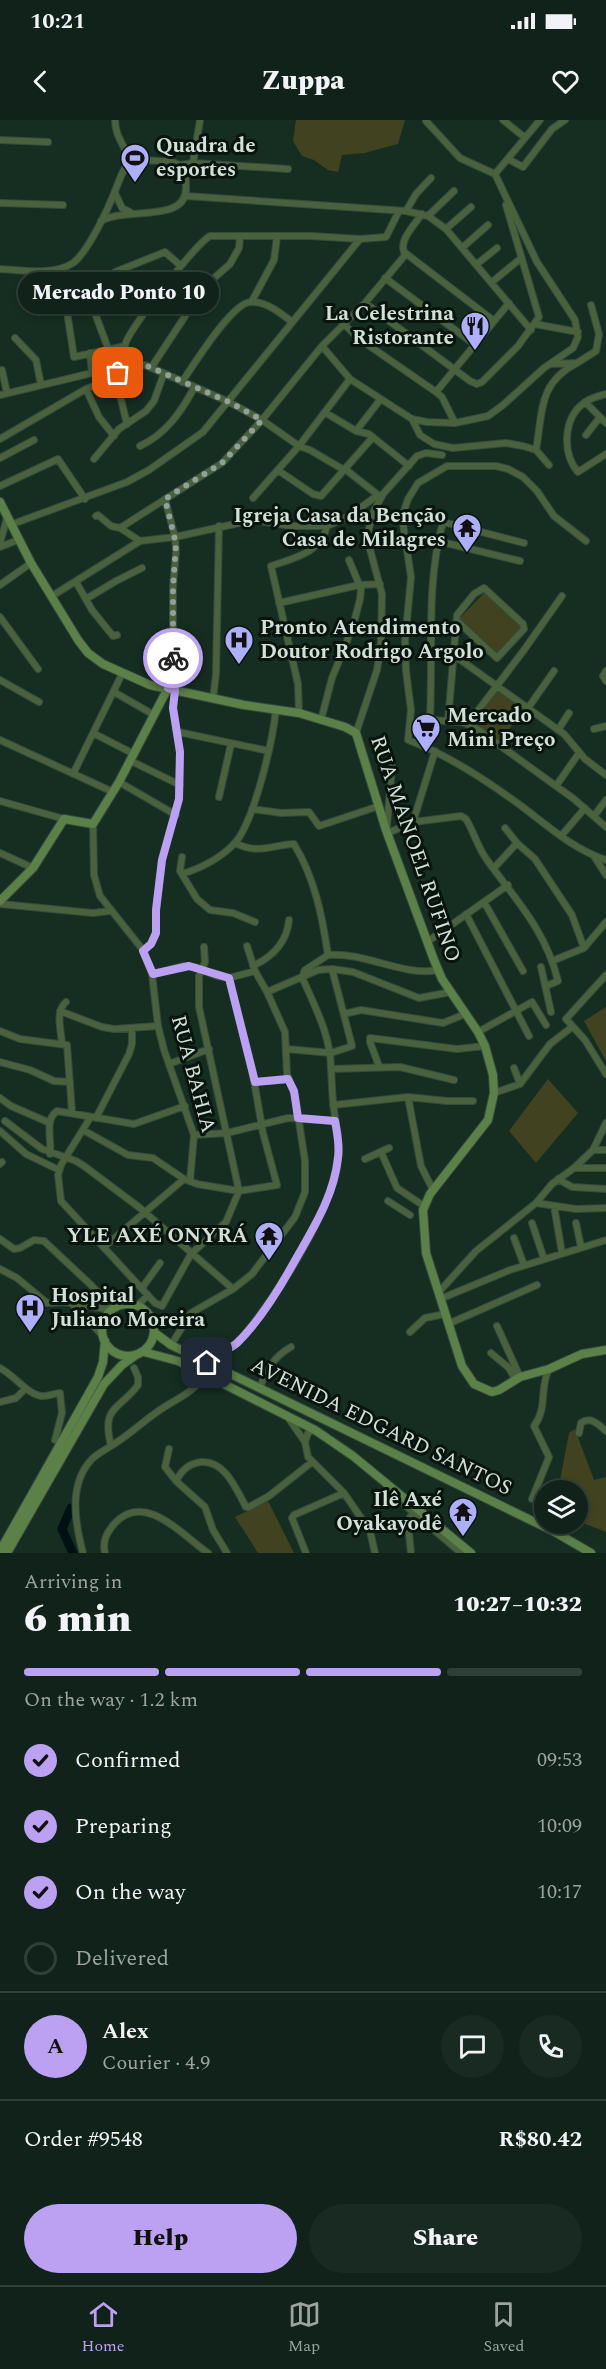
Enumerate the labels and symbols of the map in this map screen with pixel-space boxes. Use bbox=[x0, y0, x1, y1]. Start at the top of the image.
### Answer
place label: Quadra de esportes bbox=[156, 130, 256, 186]
sports icon: Quadra de esportes bbox=[119, 142, 151, 184]
callout: Mercado Ponto 10 bbox=[18, 271, 219, 313]
place label: La Celestrina Ristorante bbox=[325, 298, 454, 354]
restaurant icon: La Celestrina Ristorante bbox=[459, 310, 491, 352]
pin bbox=[92, 347, 143, 398]
place label: Igreja Casa da Benção Casa de Milagres bbox=[233, 500, 446, 556]
temple icon: Igreja Casa da Benção Casa de Milagres bbox=[451, 512, 483, 554]
place label: Pronto Atendimento Doutor Rodrigo Argolo bbox=[260, 612, 484, 668]
hospital icon: Pronto Atendimento Doutor Rodrigo Argolo bbox=[223, 624, 255, 666]
courier bbox=[143, 628, 203, 688]
place label: Mercado Mini Preço bbox=[447, 700, 555, 756]
supermarket icon: Mercado Mini Preço bbox=[410, 712, 442, 754]
street label: RUA MANOEL RUFINO bbox=[361, 731, 469, 967]
street label: RUA BAHIA bbox=[162, 1012, 224, 1137]
place label: YLE AXÉ ONYRÁ bbox=[66, 1220, 248, 1252]
temple icon: YLE AXÉ ONYRÁ bbox=[253, 1220, 285, 1262]
place label: Hospital Juliano Moreira bbox=[51, 1280, 205, 1336]
hospital icon: Hospital Juliano Moreira bbox=[14, 1292, 46, 1334]
pin bbox=[181, 1337, 232, 1388]
street label: AVENIDA EDGARD SANTOS bbox=[245, 1350, 517, 1504]
place label: Ilê Axé Oyakayodê bbox=[336, 1484, 442, 1540]
temple icon: Ilê Axé Oyakayodê bbox=[447, 1496, 479, 1538]

